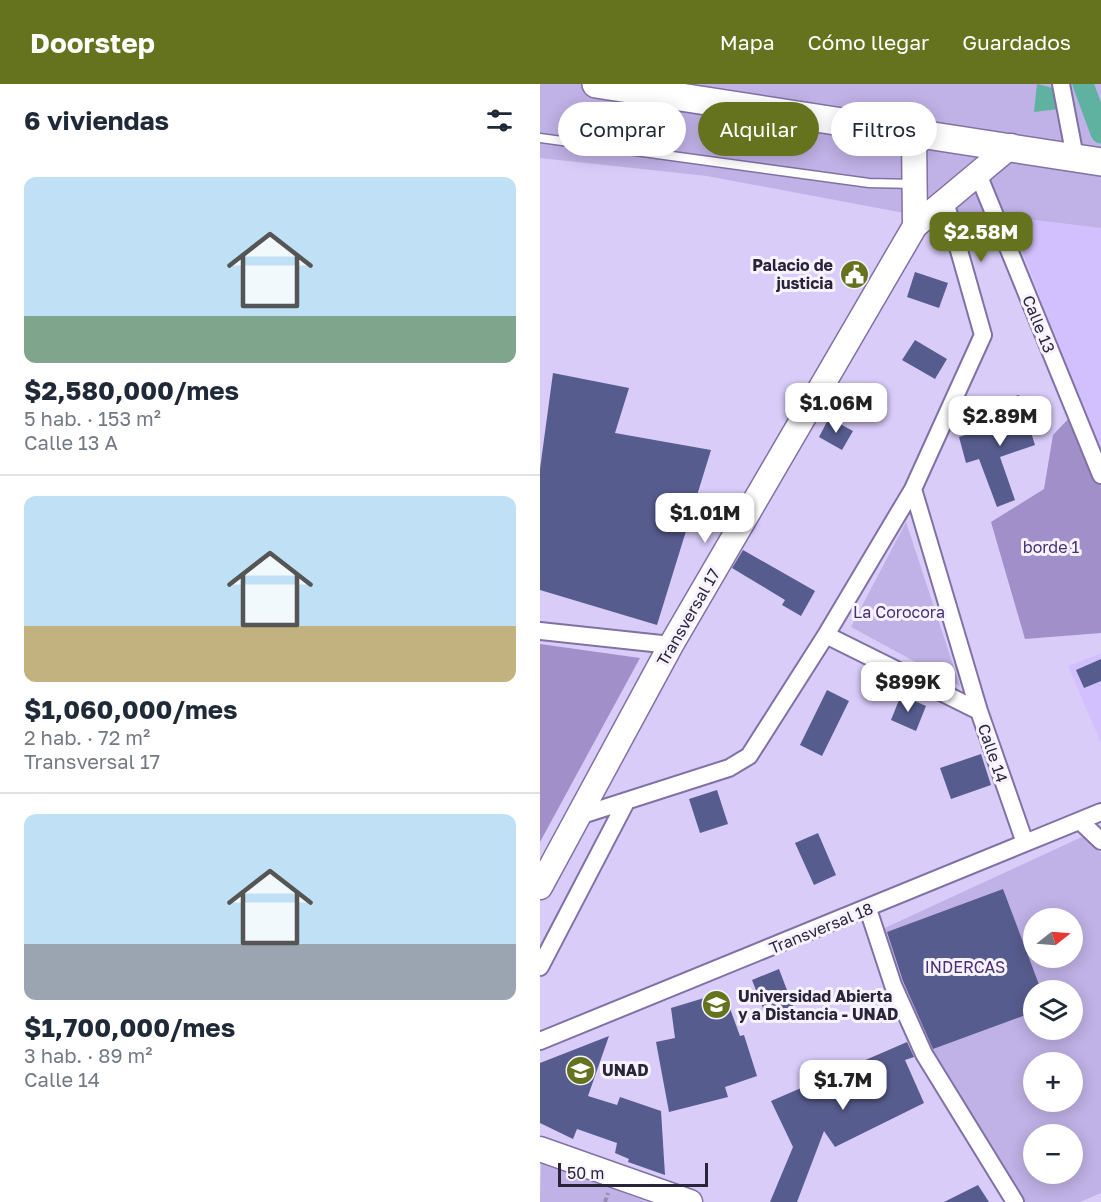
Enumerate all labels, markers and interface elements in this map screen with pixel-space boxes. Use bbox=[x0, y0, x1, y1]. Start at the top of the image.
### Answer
text: Doorstep bbox=[30, 26, 155, 59]
text: Mapa bbox=[720, 29, 775, 55]
text: Cómo llegar bbox=[808, 29, 929, 55]
text: Guardados bbox=[962, 29, 1071, 55]
chip: Comprar bbox=[558, 102, 686, 156]
chip: Alquilar bbox=[698, 102, 819, 156]
chip: Filtros bbox=[831, 102, 937, 156]
icon: filters bbox=[483, 104, 516, 137]
text: 6 viviendas bbox=[24, 105, 169, 136]
pin: $2.58M bbox=[932, 212, 1030, 263]
icon: home bbox=[216, 216, 324, 324]
text: $2.58M bbox=[944, 219, 1018, 243]
place label: Palacio de justicia bbox=[752, 255, 833, 293]
public building icon: Palacio de justicia bbox=[838, 258, 870, 290]
street label: Calle 13 bbox=[1018, 292, 1060, 356]
text: $2,580,000/mes bbox=[24, 375, 239, 406]
pin: $1.06M bbox=[787, 383, 885, 434]
text: $1.06M bbox=[799, 390, 873, 414]
pin: $2.89M bbox=[951, 396, 1049, 447]
text: $2.89M bbox=[962, 403, 1038, 427]
text: 5 hab. · 153 m² bbox=[24, 406, 161, 430]
text: Calle 13 A bbox=[24, 430, 118, 454]
pin: $1.01M bbox=[656, 493, 754, 544]
text: $1.01M bbox=[669, 500, 741, 524]
icon: home bbox=[216, 535, 324, 643]
park label: borde 1 bbox=[1023, 537, 1079, 557]
street label: Transversal 17 bbox=[652, 565, 724, 669]
park label: La Corocora bbox=[853, 602, 945, 622]
pin: $899K bbox=[866, 662, 950, 713]
text: $899K bbox=[875, 669, 941, 693]
text: $1,060,000/mes bbox=[24, 694, 238, 725]
street label: Calle 14 bbox=[974, 721, 1012, 785]
text: 2 hab. · 72 m² bbox=[24, 725, 150, 749]
text: Transversal 17 bbox=[24, 749, 160, 773]
icon: home bbox=[216, 853, 324, 961]
street label: Transversal 18 bbox=[766, 898, 876, 958]
north arrow bbox=[1023, 908, 1083, 968]
map controls bbox=[1023, 908, 1083, 1184]
park label: INDERCAS bbox=[925, 957, 1005, 977]
button: layers bbox=[1023, 980, 1083, 1040]
place label: Universidad Abierta y a Distancia - UNAD bbox=[738, 986, 899, 1024]
school or university icon: Universidad Abierta y a Distancia - UNAD bbox=[701, 989, 733, 1021]
text: $1,700,000/mes bbox=[24, 1012, 235, 1043]
text: 3 hab. · 89 m² bbox=[24, 1043, 152, 1067]
button: + bbox=[1023, 1052, 1083, 1112]
school or university icon: UNAD bbox=[565, 1054, 597, 1086]
place label: UNAD bbox=[602, 1060, 649, 1080]
pin: $1.7M bbox=[801, 1060, 885, 1111]
text: Calle 14 bbox=[24, 1067, 100, 1091]
text: $1.7M bbox=[814, 1067, 872, 1091]
button: − bbox=[1023, 1124, 1083, 1184]
scale bar bbox=[558, 1160, 708, 1188]
text: 50 m bbox=[567, 1163, 604, 1183]

